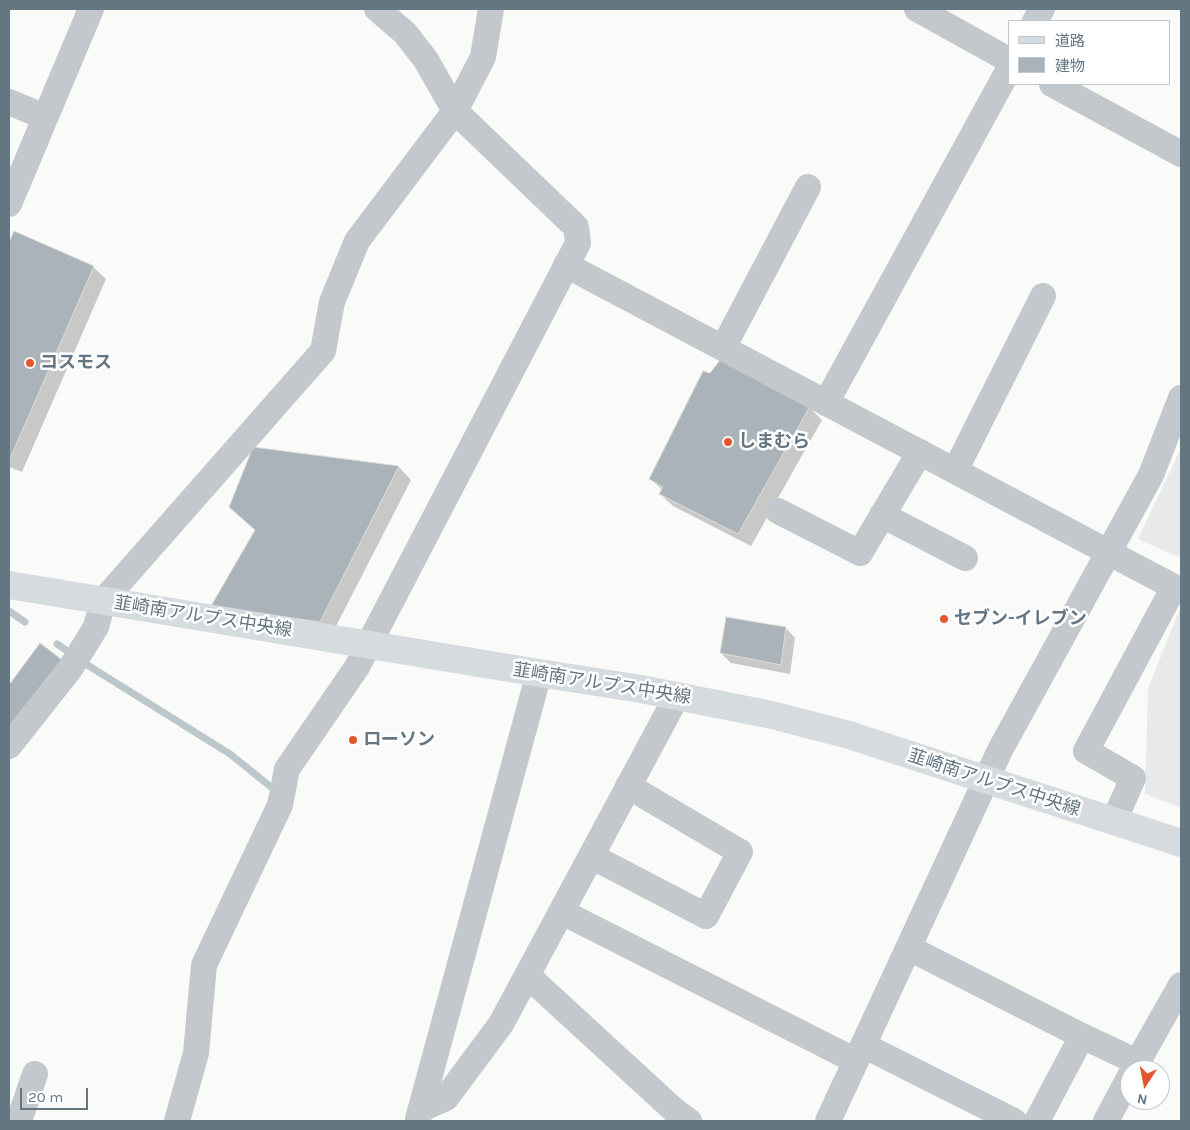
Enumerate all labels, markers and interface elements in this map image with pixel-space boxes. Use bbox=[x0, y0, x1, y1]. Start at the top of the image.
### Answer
legend bbox=[1008, 20, 1170, 85]
text: 道路 bbox=[1055, 32, 1085, 50]
text: 建物 bbox=[1055, 57, 1085, 75]
place label: コスモス bbox=[40, 352, 112, 374]
marker: コスモス bbox=[24, 357, 36, 369]
place label: しまむら bbox=[738, 431, 810, 453]
marker: しまむら bbox=[722, 436, 734, 448]
street label: 韮崎南アルプス中央線 bbox=[112, 592, 294, 642]
place label: セブン-イレブン bbox=[954, 608, 1087, 630]
marker: セブン-イレブン bbox=[938, 613, 950, 625]
street label: 韮崎南アルプス中央線 bbox=[511, 659, 693, 709]
place label: ローソン bbox=[363, 729, 435, 751]
marker: ローソン bbox=[347, 734, 359, 746]
street label: 韮崎南アルプス中央線 bbox=[905, 745, 1083, 821]
north arrow bbox=[1120, 1060, 1170, 1110]
scale bar bbox=[22, 1078, 90, 1110]
text: 20 m bbox=[28, 1088, 63, 1106]
text: N bbox=[1136, 1090, 1149, 1109]

